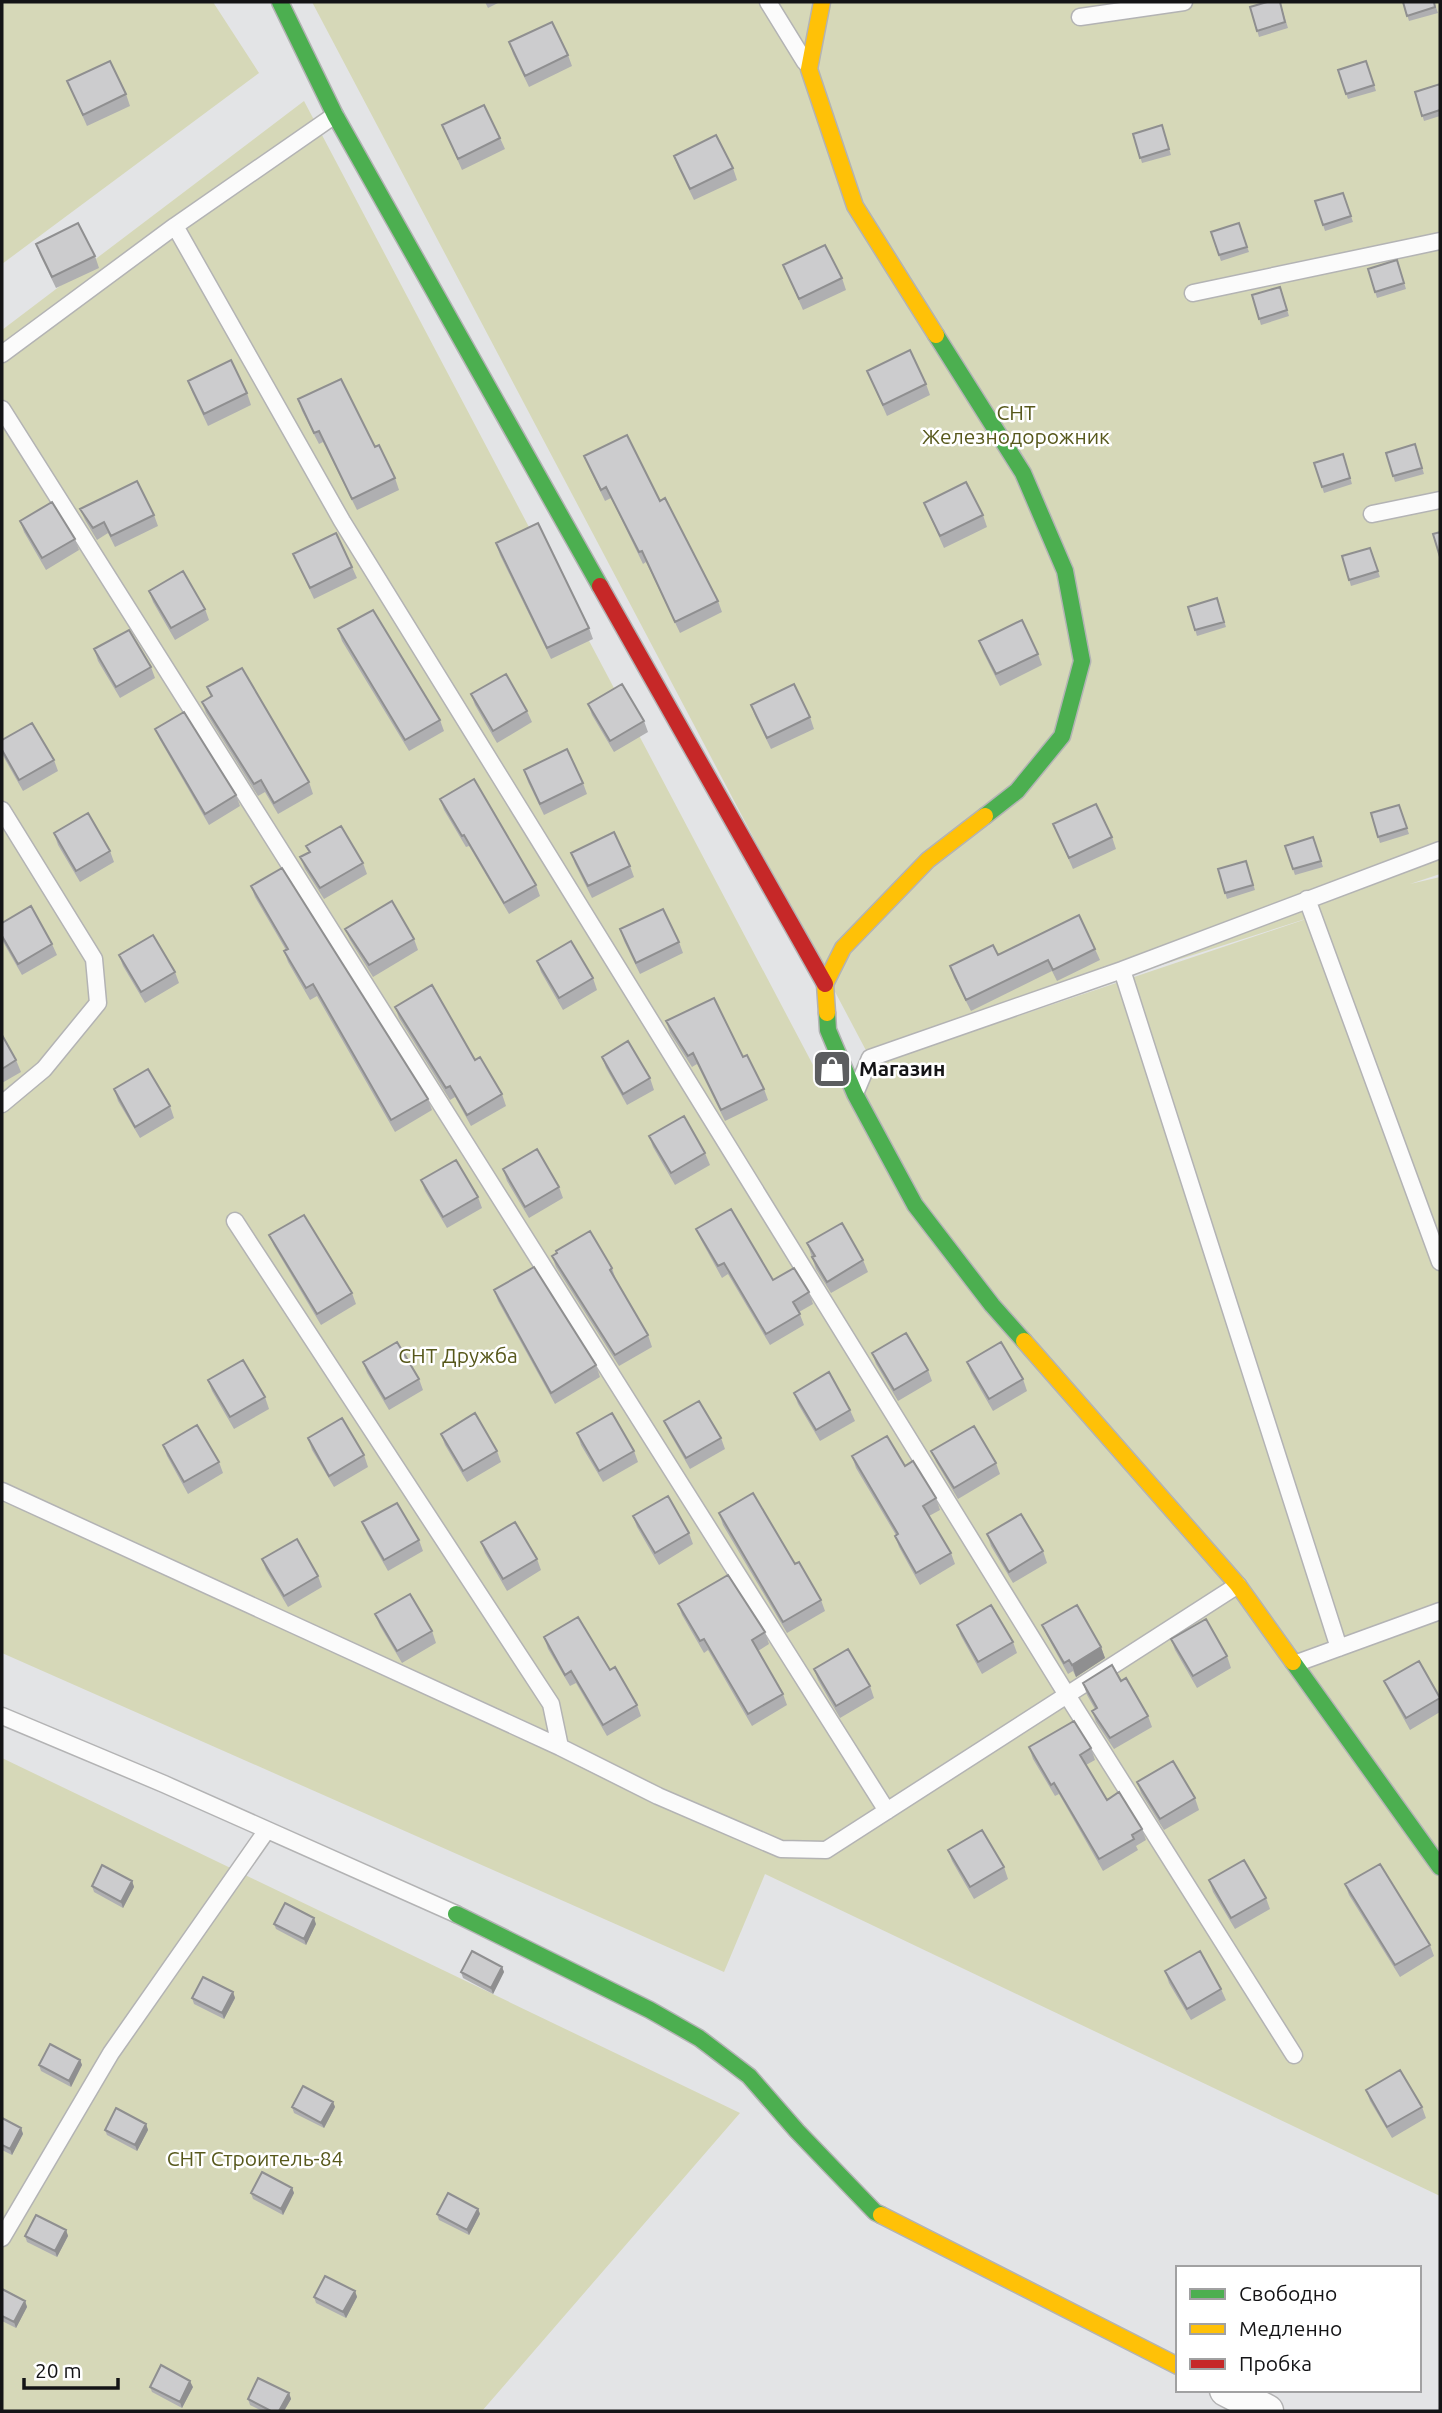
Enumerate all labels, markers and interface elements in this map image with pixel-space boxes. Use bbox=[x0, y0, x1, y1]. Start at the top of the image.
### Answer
park label: СНТ Железнодорожник bbox=[922, 400, 1110, 448]
shop icon: Магазин bbox=[811, 1048, 853, 1090]
place label: Магазин bbox=[859, 1056, 945, 1080]
park label: СНТ Дружба bbox=[398, 1343, 518, 1367]
park label: СНТ Строитель-84 bbox=[167, 2146, 343, 2170]
legend bbox=[1176, 2266, 1421, 2392]
text: Свободно bbox=[1239, 2281, 1337, 2305]
text: Медленно bbox=[1239, 2316, 1342, 2340]
scale bar bbox=[24, 2346, 119, 2390]
text: Пробка bbox=[1239, 2351, 1312, 2375]
text: 20 m bbox=[35, 2358, 82, 2382]

